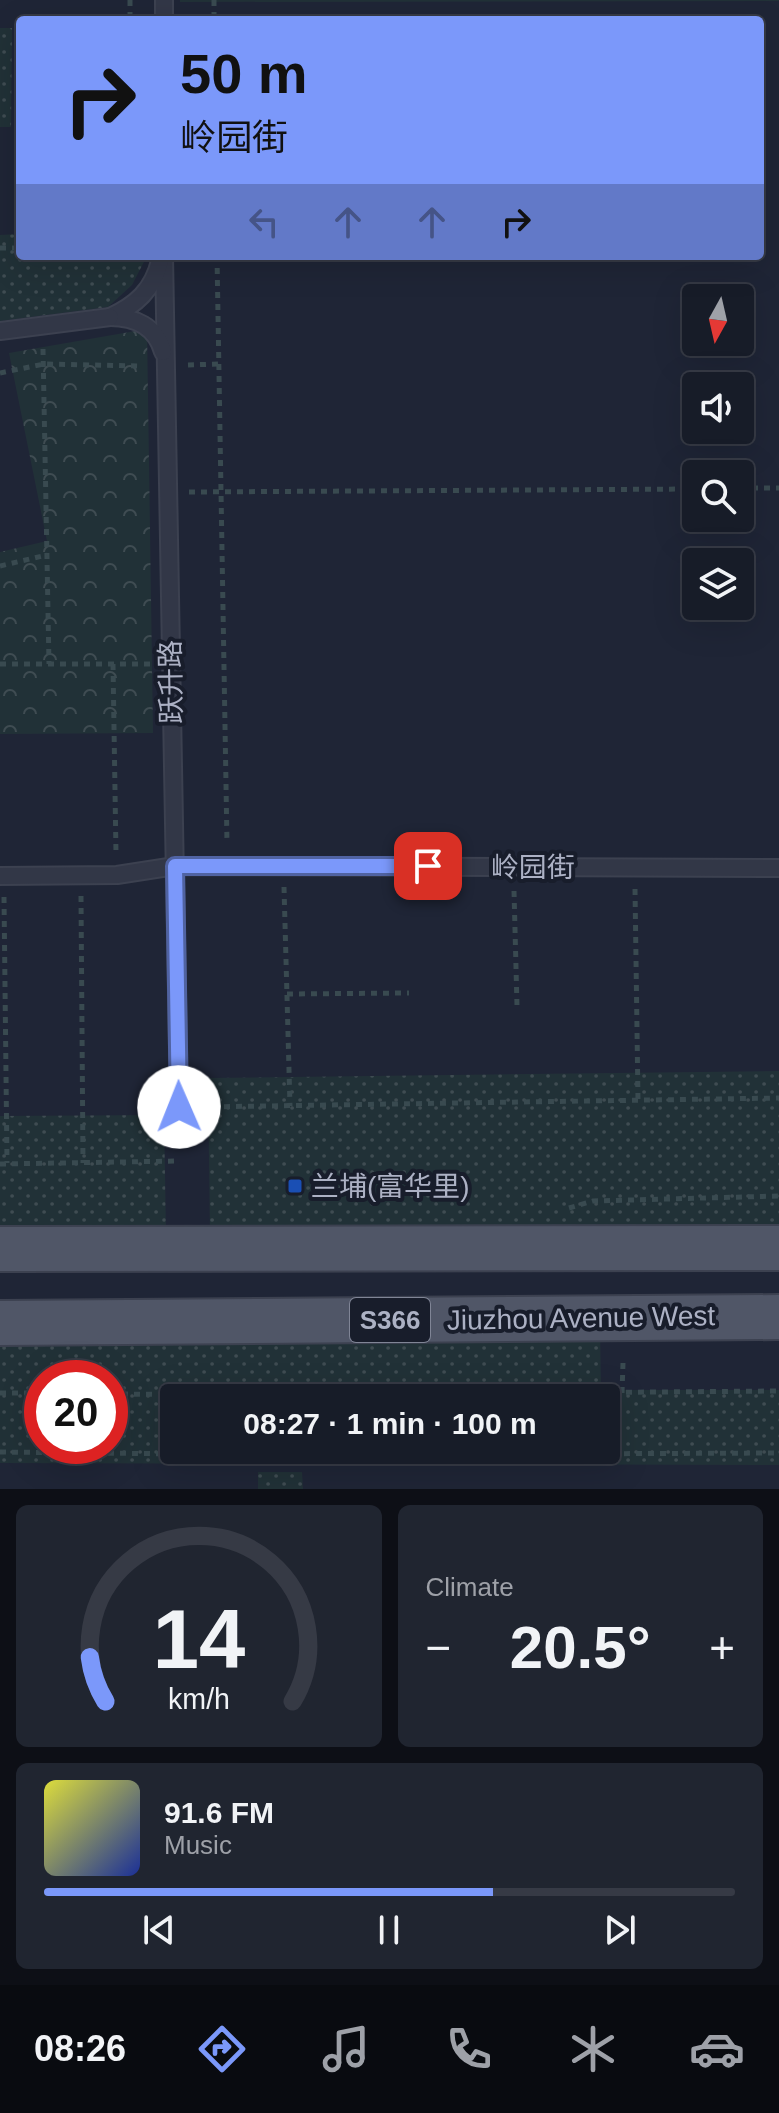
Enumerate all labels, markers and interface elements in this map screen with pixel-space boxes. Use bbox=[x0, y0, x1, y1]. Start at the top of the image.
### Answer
text: 50 m bbox=[180, 42, 308, 105]
icon: right bbox=[48, 48, 152, 152]
text: 岭园街 bbox=[180, 117, 288, 158]
icon: left bbox=[242, 200, 286, 244]
icon: ahead bbox=[326, 200, 370, 244]
icon: ahead bbox=[410, 200, 454, 244]
icon: right bbox=[494, 200, 538, 244]
north arrow bbox=[682, 284, 754, 356]
map controls bbox=[682, 284, 754, 620]
button: sound bbox=[682, 372, 754, 444]
button: search bbox=[682, 460, 754, 532]
button: layers bbox=[682, 548, 754, 620]
street label: 跃升路 bbox=[155, 640, 187, 724]
pin bbox=[394, 832, 462, 900]
icon: arrive bbox=[406, 844, 450, 888]
street label: 岭园街 bbox=[491, 852, 575, 883]
position arrow bbox=[137, 1065, 221, 1149]
place label: 兰埔(富华里) bbox=[311, 1171, 470, 1202]
marker: 兰埔(富华里) bbox=[286, 1177, 304, 1195]
road number: S366 bbox=[350, 1298, 430, 1342]
street label: Jiuzhou Avenue West bbox=[447, 1300, 716, 1336]
speed limit sign: 20 bbox=[24, 1360, 128, 1464]
text: 08:27 · 1 min · 100 m bbox=[243, 1407, 537, 1440]
text: Climate bbox=[426, 1572, 514, 1602]
text: 14 bbox=[152, 1593, 245, 1686]
text: 20.5° bbox=[510, 1614, 651, 1681]
text: − bbox=[426, 1623, 451, 1672]
text: + bbox=[709, 1623, 735, 1672]
text: km/h bbox=[168, 1683, 230, 1715]
text: 91.6 FM bbox=[164, 1796, 274, 1829]
text: Music bbox=[164, 1830, 232, 1860]
icon: previous bbox=[137, 1908, 181, 1952]
icon: pause bbox=[367, 1908, 411, 1952]
icon: next bbox=[598, 1908, 642, 1952]
icon: directions bbox=[194, 2021, 250, 2077]
icon: music bbox=[318, 2021, 374, 2077]
icon: phone bbox=[441, 2021, 497, 2077]
icon: climate bbox=[565, 2021, 621, 2077]
icon: car bbox=[689, 2021, 745, 2077]
text: 08:26 bbox=[34, 2028, 126, 2069]

